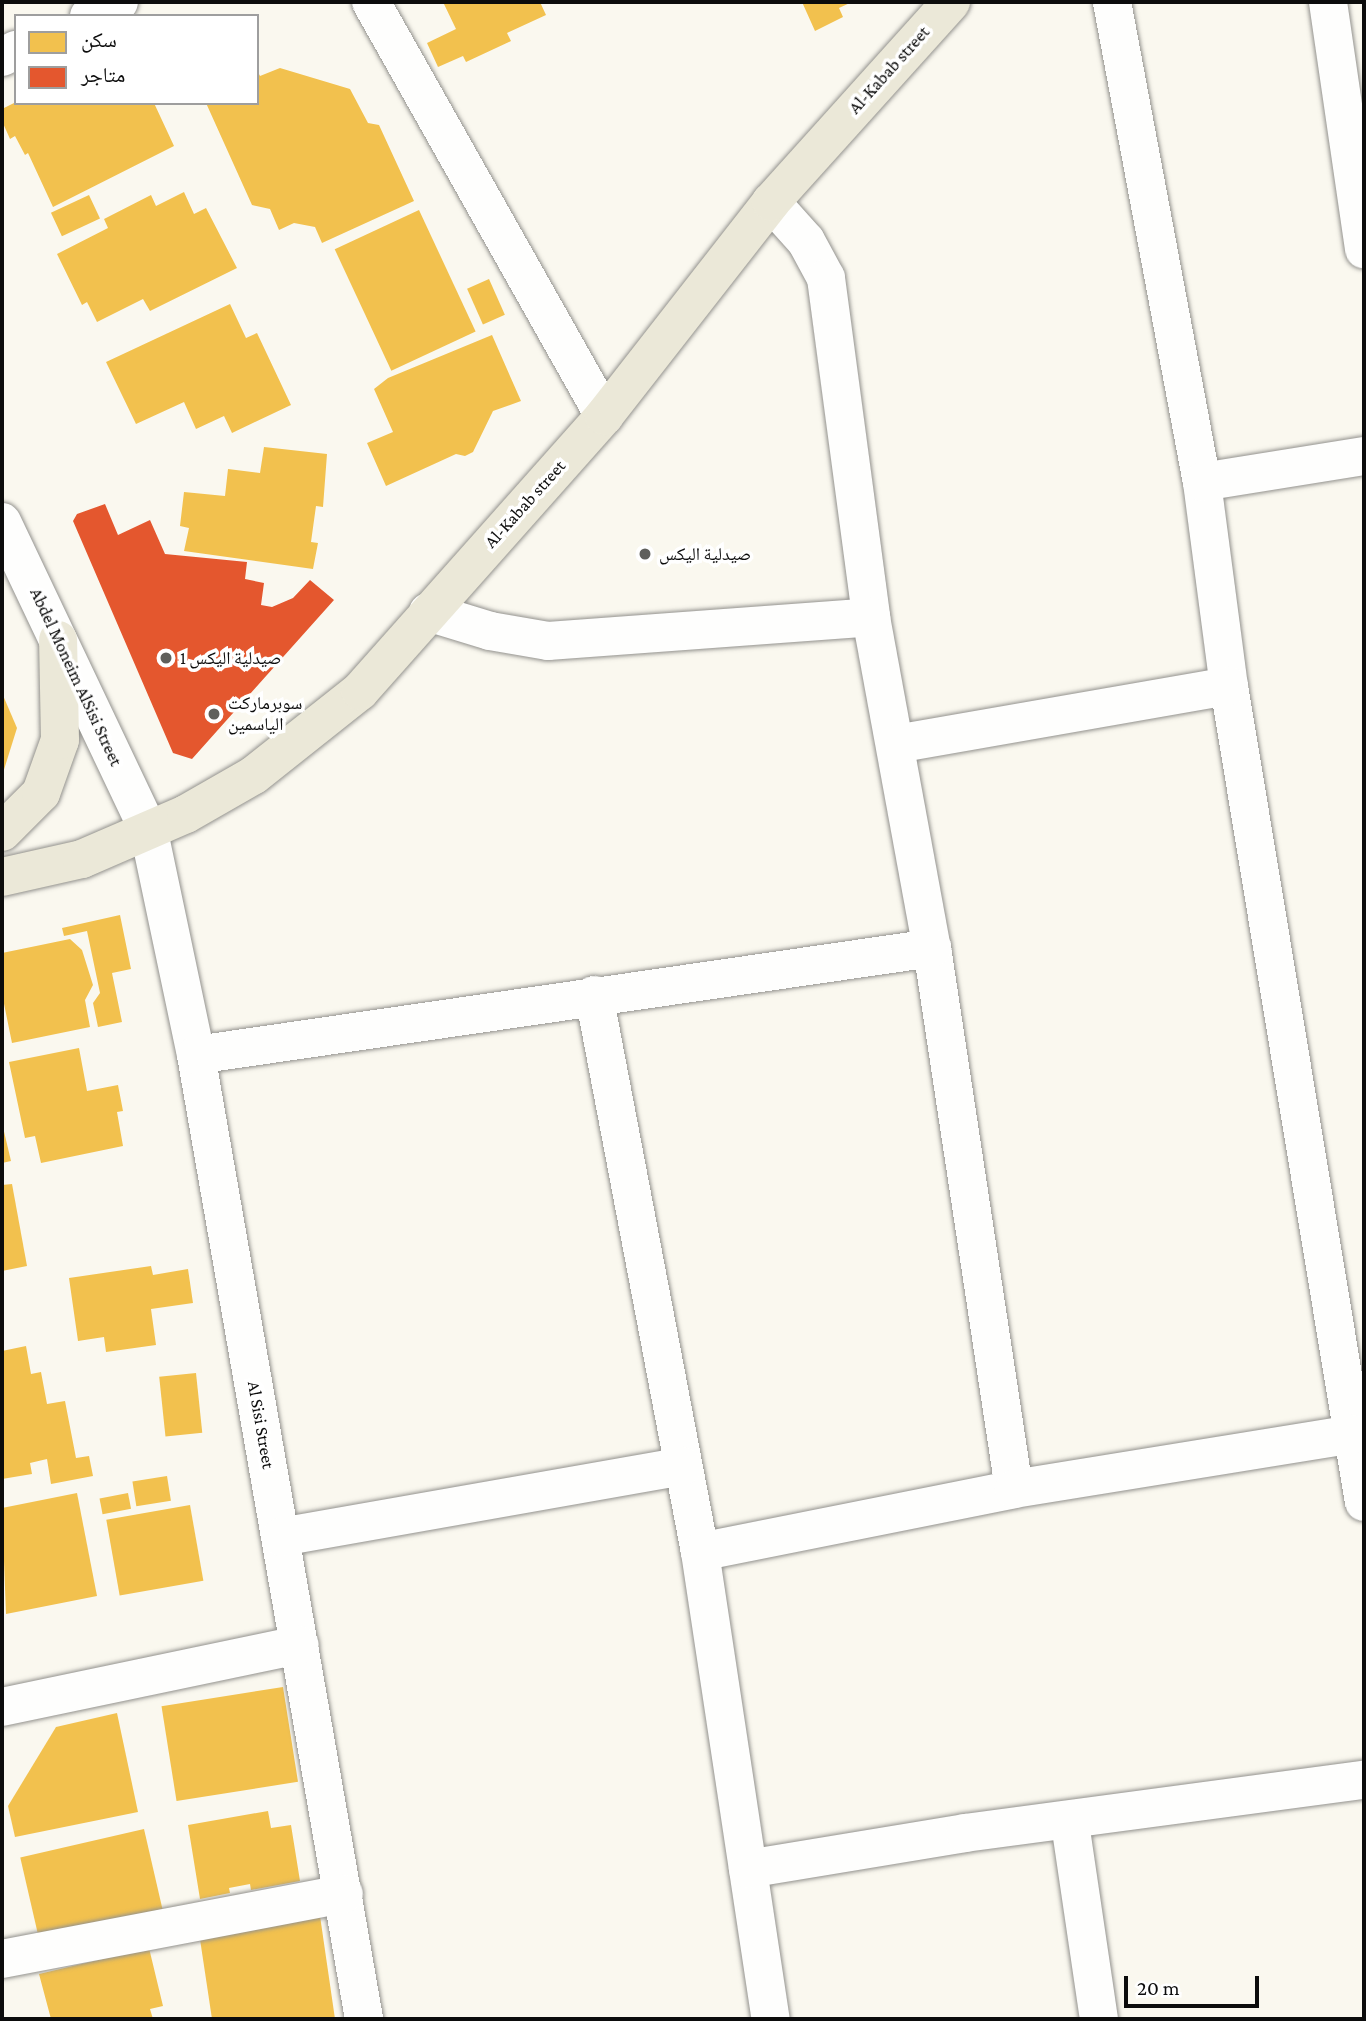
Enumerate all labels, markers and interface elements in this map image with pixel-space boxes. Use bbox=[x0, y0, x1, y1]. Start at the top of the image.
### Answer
legend bbox=[14, 14, 259, 105]
street label: Al-Kabab street bbox=[844, 22, 934, 118]
text: سكن bbox=[81, 28, 117, 52]
text: متاجر bbox=[81, 63, 125, 87]
street label: Al-Kabab street bbox=[480, 456, 570, 552]
place label: صيدلية اليكس bbox=[659, 543, 751, 565]
marker: صيدلية اليكس bbox=[637, 546, 653, 562]
street label: Abdel Moneim AlSisi Street bbox=[25, 584, 127, 770]
place label: صيدلية اليكس 1 bbox=[180, 647, 281, 669]
marker: صيدلية اليكس 1 bbox=[158, 650, 174, 666]
place label: سوبرماركت الياسمين bbox=[228, 693, 302, 736]
marker: سوبرماركت الياسمين bbox=[206, 706, 222, 722]
street label: Al Sisi Street bbox=[243, 1379, 279, 1471]
scale bar bbox=[1128, 1962, 1263, 2006]
text: 20 m bbox=[1137, 1976, 1180, 2000]

